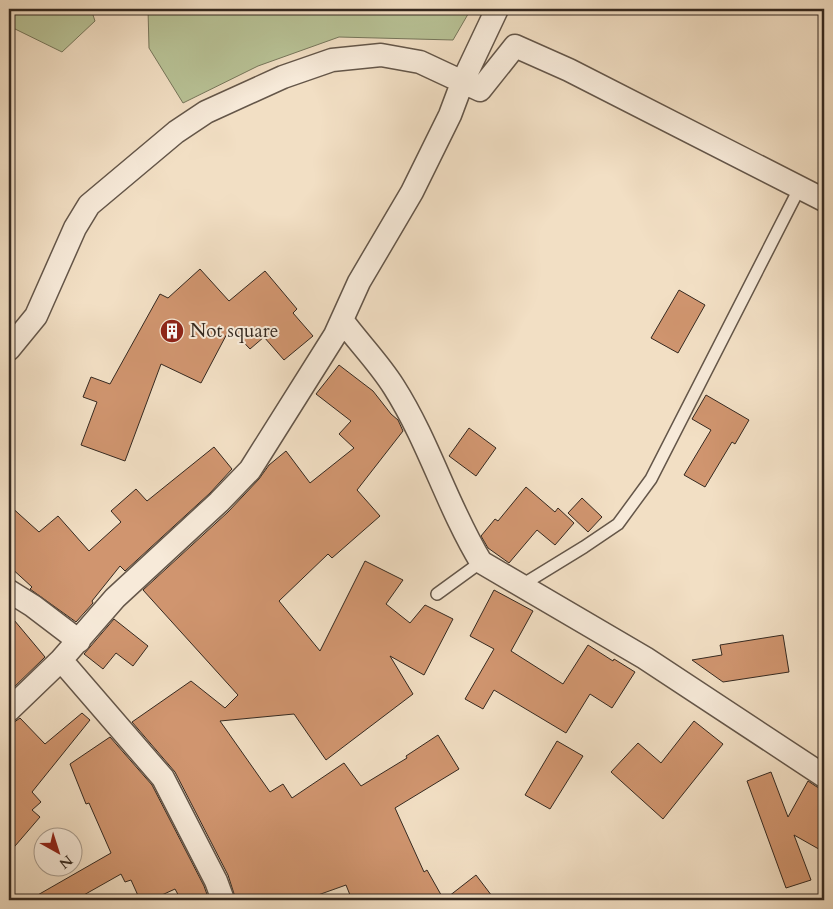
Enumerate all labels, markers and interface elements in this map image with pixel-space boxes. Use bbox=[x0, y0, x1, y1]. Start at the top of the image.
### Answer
building icon: Not square bbox=[159, 318, 185, 344]
place label: Not square bbox=[190, 318, 278, 344]
north arrow bbox=[32, 826, 82, 876]
text: N bbox=[55, 851, 77, 873]

